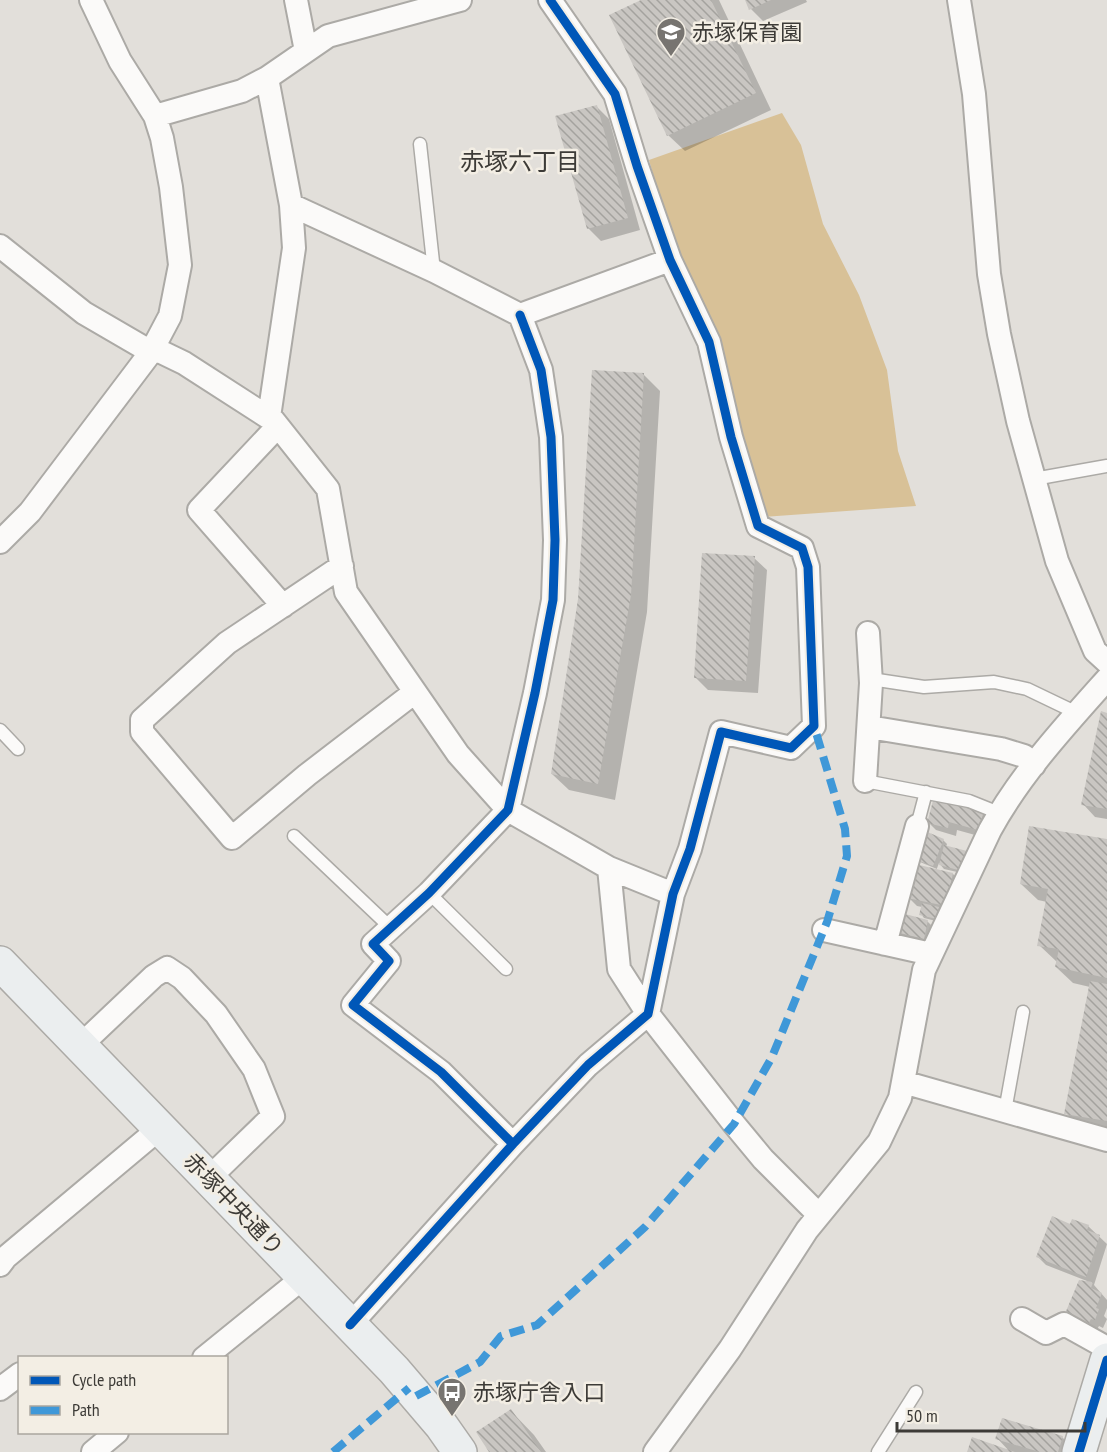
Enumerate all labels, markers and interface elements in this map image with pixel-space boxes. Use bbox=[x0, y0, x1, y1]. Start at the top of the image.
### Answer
school or university icon: 赤塚保育園 bbox=[655, 16, 687, 58]
place label: 赤塚保育園 bbox=[692, 18, 802, 46]
district label: 赤塚六丁目 bbox=[460, 146, 580, 177]
street label: 赤塚中央通り bbox=[178, 1147, 290, 1261]
legend bbox=[18, 1356, 228, 1434]
text: Cycle path bbox=[72, 1368, 136, 1391]
bus stop icon: 赤塚庁舎入口 bbox=[436, 1376, 468, 1418]
place label: 赤塚庁舎入口 bbox=[473, 1378, 605, 1406]
scale bar bbox=[897, 1395, 1084, 1433]
text: Path bbox=[72, 1398, 100, 1421]
text: 50 m bbox=[906, 1404, 938, 1427]

